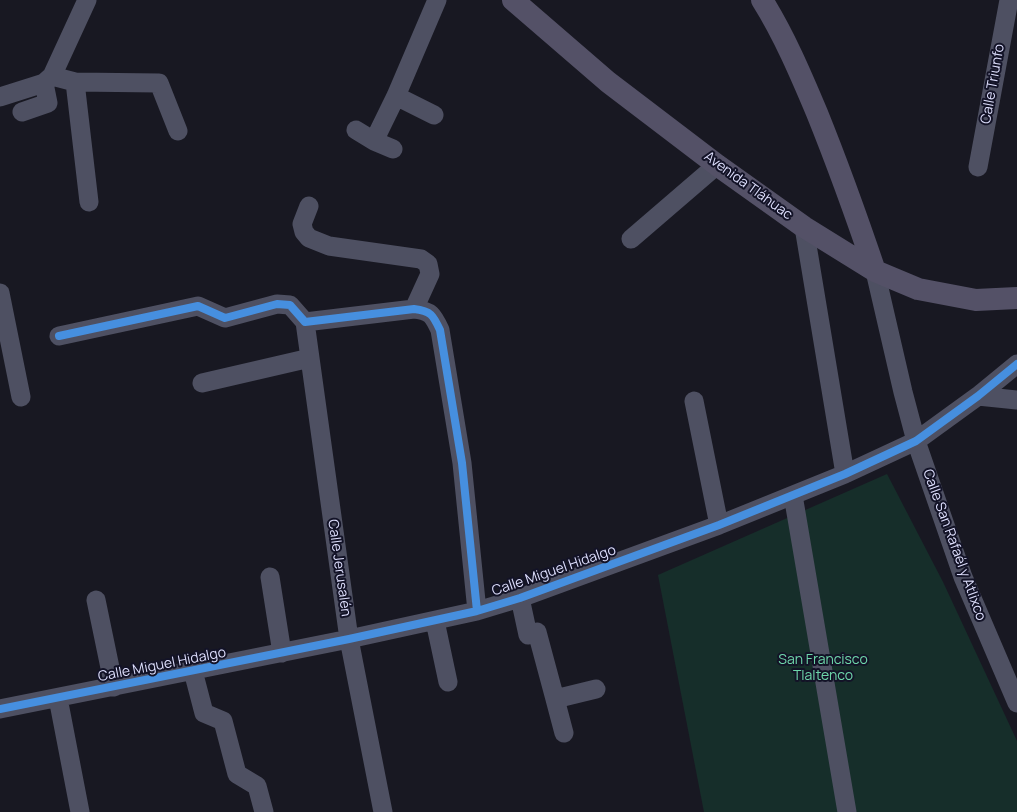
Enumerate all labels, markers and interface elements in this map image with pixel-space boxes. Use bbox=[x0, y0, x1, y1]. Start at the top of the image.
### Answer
street label: Calle Triunfo bbox=[978, 43, 1008, 125]
street label: Avenida Tláhuac bbox=[701, 148, 795, 224]
street label: Calle San Rafaél y Atlixco bbox=[919, 467, 989, 623]
street label: Calle Jerusalén bbox=[324, 518, 354, 618]
street label: Calle Miguel Hidalgo bbox=[490, 542, 618, 600]
street label: Calle Miguel Hidalgo bbox=[97, 644, 227, 686]
park label: San Francisco Tlaltenco bbox=[778, 652, 868, 684]

